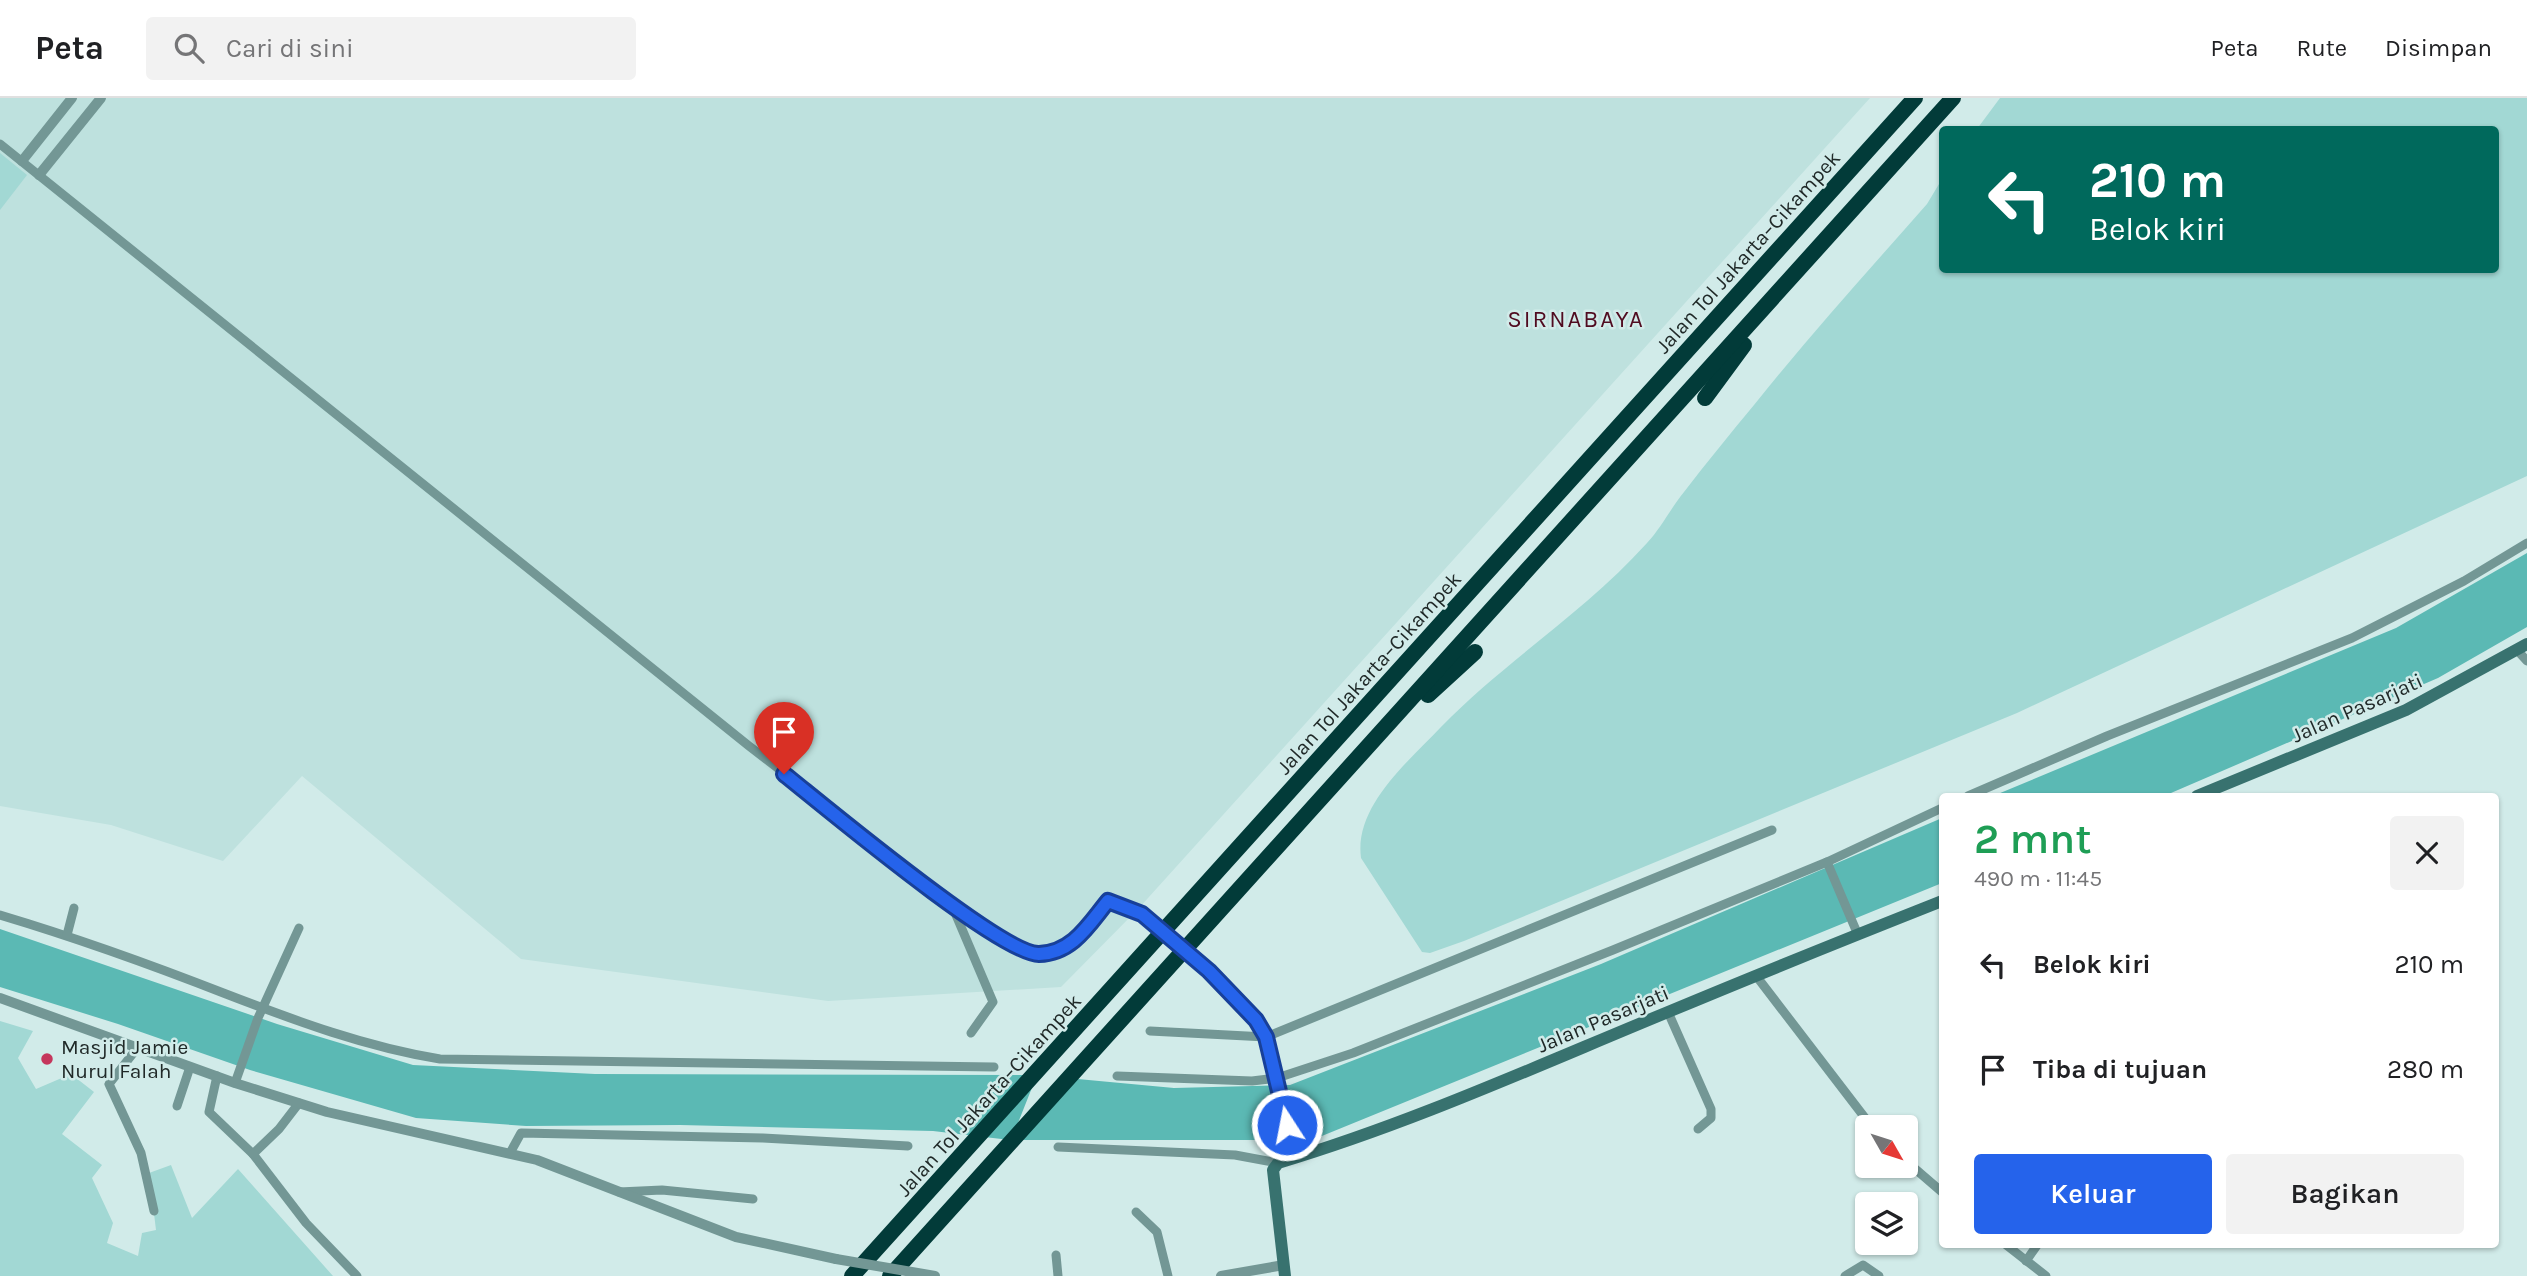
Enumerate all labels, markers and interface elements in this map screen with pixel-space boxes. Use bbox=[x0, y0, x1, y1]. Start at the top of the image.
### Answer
search box bbox=[146, 17, 636, 80]
text: Peta bbox=[35, 29, 104, 67]
icon: search bbox=[170, 29, 208, 67]
text: Cari di sini bbox=[226, 33, 354, 64]
text: Peta bbox=[2211, 34, 2258, 62]
text: Rute bbox=[2296, 34, 2347, 62]
text: Disimpan bbox=[2385, 34, 2492, 62]
street label: Jalan Tol Jakarta–Cikampek bbox=[1651, 146, 1845, 358]
text: 210 m bbox=[2089, 152, 2226, 209]
icon: left bbox=[1974, 154, 2065, 245]
text: Belok kiri bbox=[2089, 211, 2226, 248]
district label: SIRNABAYA bbox=[1507, 305, 1645, 333]
street label: Jalan Tol Jakarta–Cikampek bbox=[1272, 567, 1466, 779]
street label: Jalan Pasarjati bbox=[2288, 668, 2426, 748]
pin bbox=[754, 702, 814, 774]
icon: arrive bbox=[765, 713, 803, 751]
text: 2 mnt bbox=[1974, 814, 2092, 864]
button: close bbox=[2390, 816, 2464, 890]
text: 490 m · 11:45 bbox=[1974, 865, 2102, 892]
icon: left bbox=[1974, 946, 2012, 984]
text: Belok kiri bbox=[2033, 949, 2151, 980]
text: 210 m bbox=[2394, 949, 2464, 980]
street label: Jalan Pasarjati bbox=[1534, 980, 1672, 1058]
street label: Jalan Tol Jakarta–Cikampek bbox=[892, 989, 1086, 1201]
place label: Masjid Jamie Nurul Falah bbox=[61, 1035, 188, 1083]
marker: Masjid Jamie Nurul Falah bbox=[39, 1051, 55, 1067]
icon: arrive bbox=[1974, 1051, 2012, 1089]
text: Tiba di tujuan bbox=[2033, 1054, 2207, 1085]
text: 280 m bbox=[2387, 1054, 2464, 1085]
position arrow bbox=[1250, 1088, 1324, 1162]
north arrow bbox=[1855, 1115, 1918, 1178]
map controls bbox=[1855, 1115, 1918, 1255]
button: Keluar bbox=[1974, 1154, 2212, 1234]
button: Bagikan bbox=[2226, 1154, 2464, 1234]
button: layers bbox=[1855, 1192, 1918, 1255]

